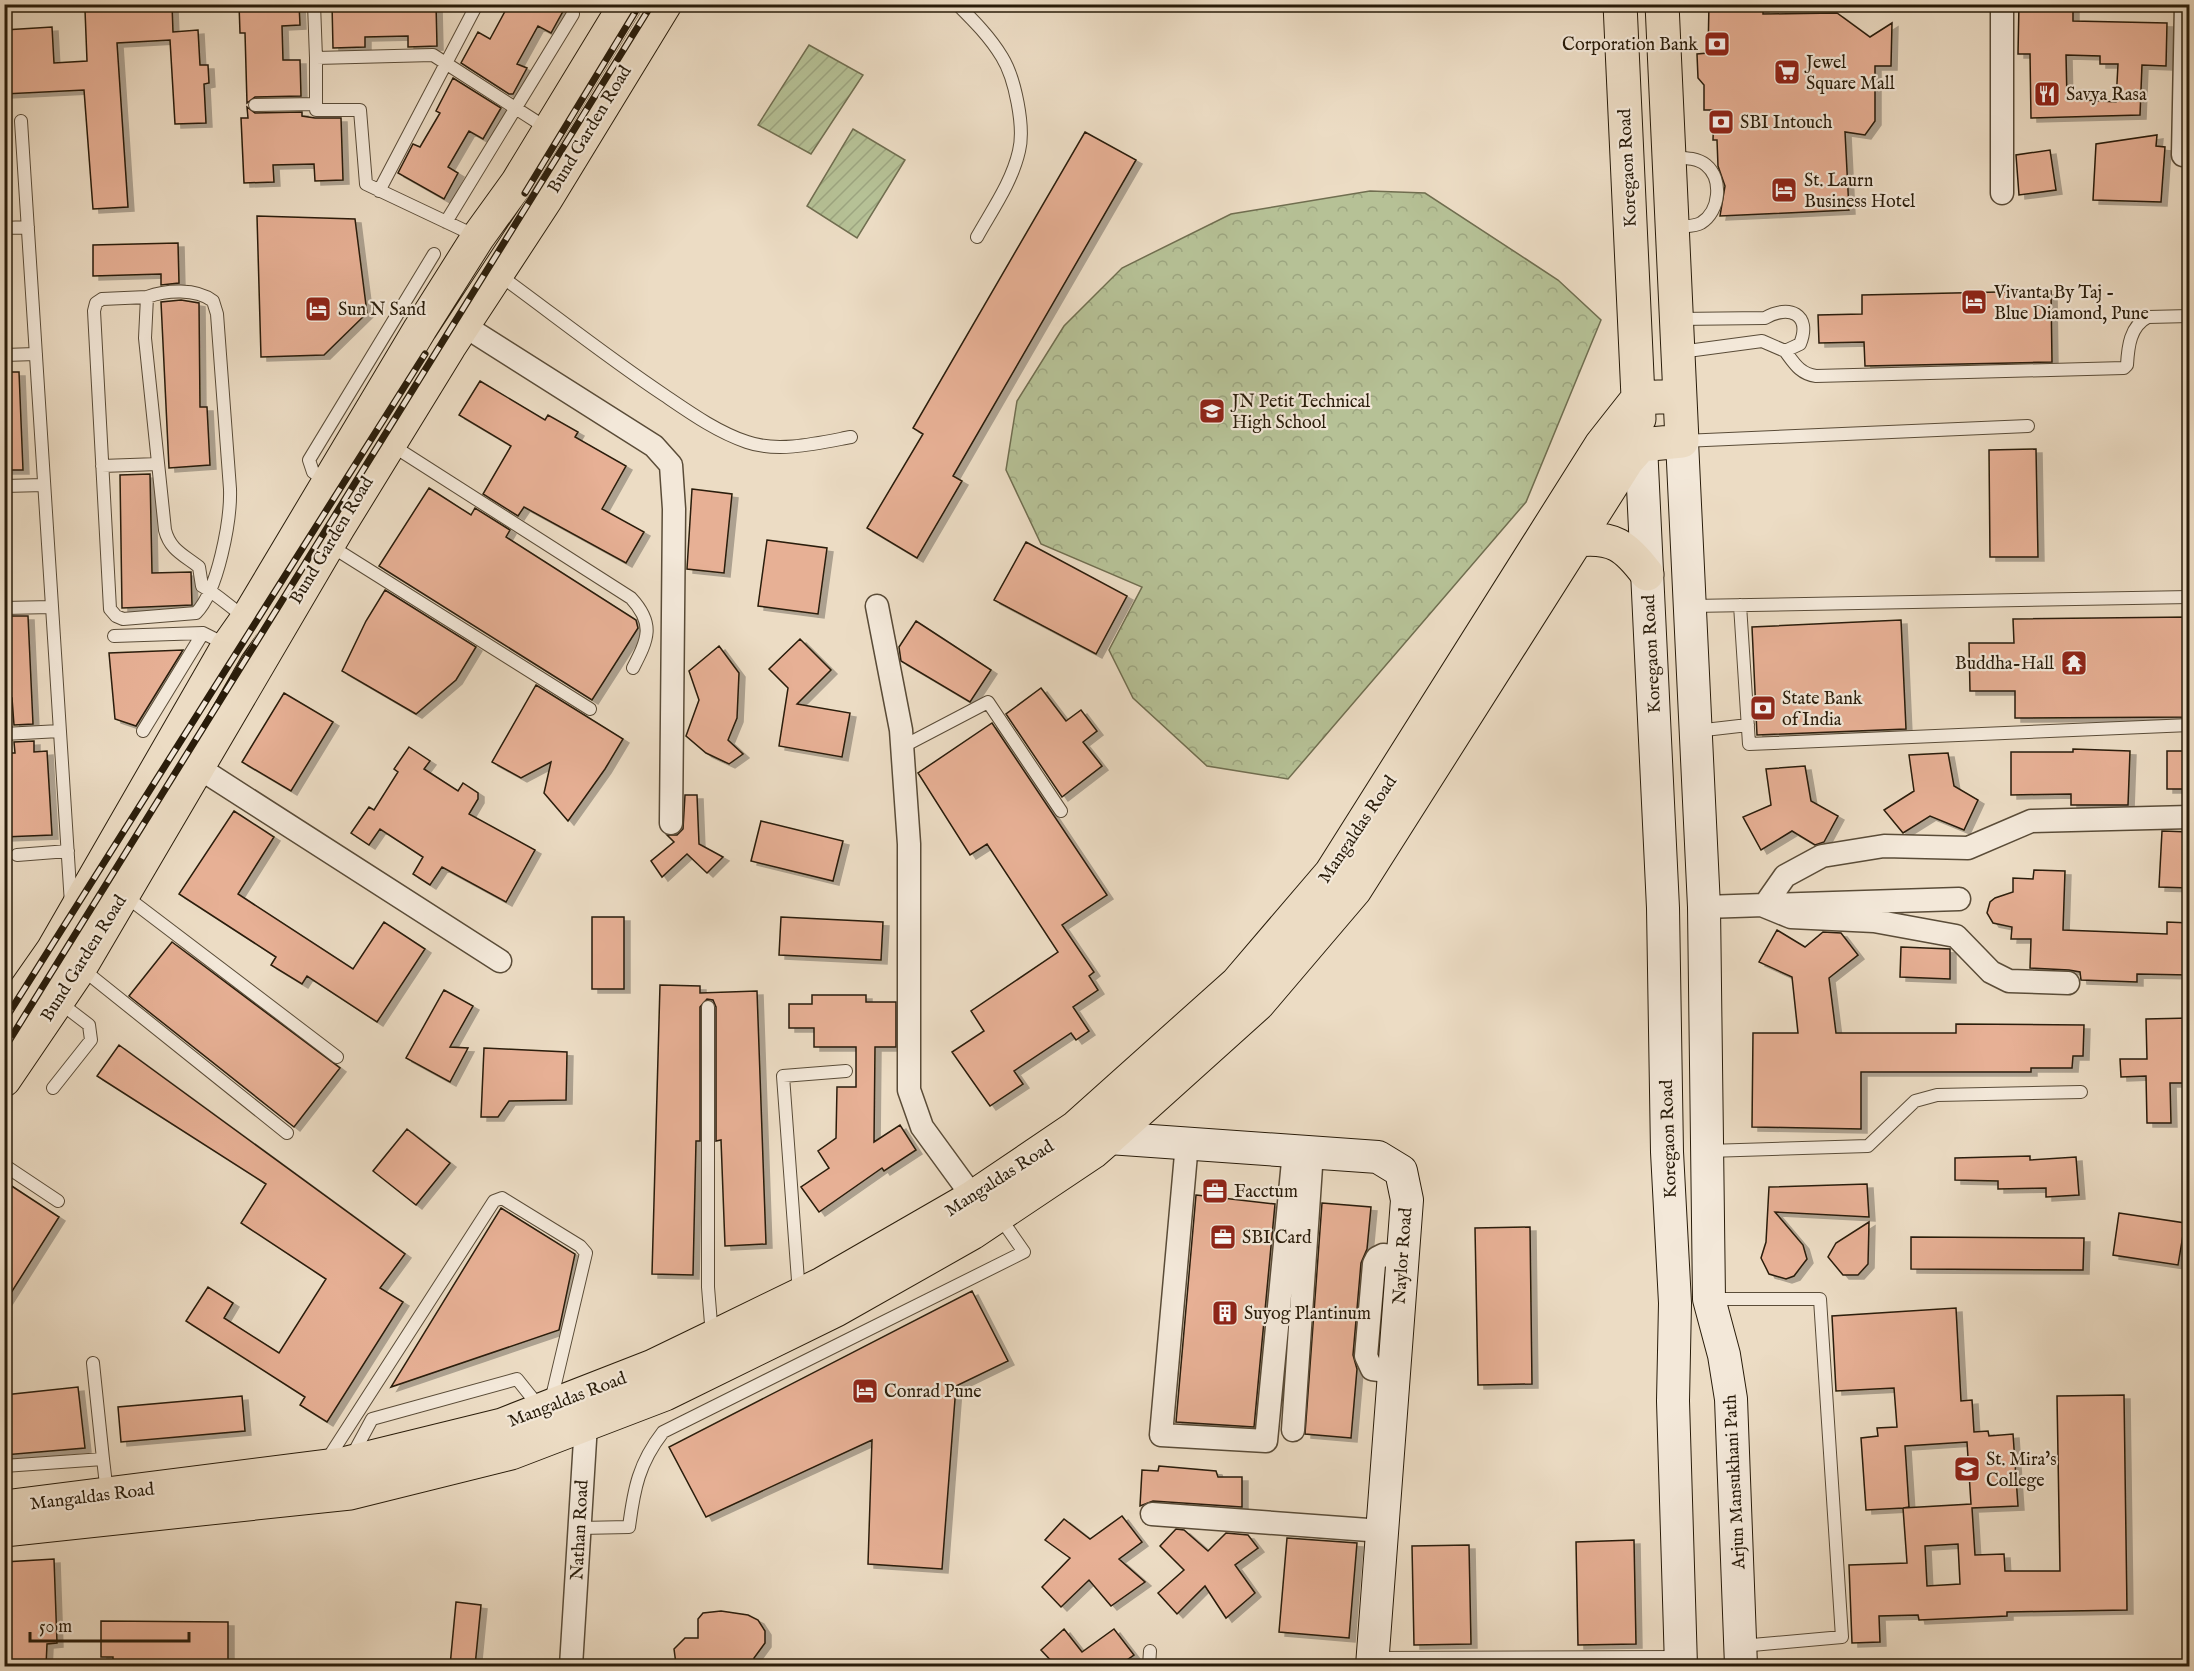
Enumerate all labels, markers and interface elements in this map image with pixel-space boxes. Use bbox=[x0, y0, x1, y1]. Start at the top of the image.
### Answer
bank icon: Corporation Bank bbox=[1702, 29, 1732, 59]
place label: Corporation Bank bbox=[1562, 34, 1698, 57]
place label: Jewel Square Mall bbox=[1804, 52, 1895, 96]
supermarket icon: Jewel Square Mall bbox=[1772, 57, 1802, 87]
street label: Bund Garden Road bbox=[543, 61, 638, 198]
restaurant icon: Savya Rasa bbox=[2032, 79, 2062, 109]
place label: Savya Rasa bbox=[2066, 84, 2147, 107]
bank icon: SBI Intouch bbox=[1706, 107, 1736, 137]
street label: Koregaon Road bbox=[1614, 108, 1643, 228]
place label: SBI Intouch bbox=[1740, 112, 1833, 135]
place label: St. Laurn Business Hotel bbox=[1804, 170, 1915, 214]
hotel icon: St. Laurn Business Hotel bbox=[1769, 175, 1799, 205]
place label: Vivanta By Taj - Blue Diamond, Pune bbox=[1993, 282, 2149, 326]
hotel icon: Vivanta By Taj - Blue Diamond, Pune bbox=[1959, 287, 1989, 317]
hotel icon: Sun N Sand bbox=[303, 294, 333, 324]
place label: Sun N Sand bbox=[338, 299, 426, 322]
place label: JN Petit Technical High School bbox=[1230, 391, 1370, 435]
school or university icon: JN Petit Technical High School bbox=[1197, 396, 1227, 426]
street label: Bund Garden Road bbox=[285, 472, 380, 609]
street label: Koregaon Road bbox=[1638, 594, 1667, 714]
temple icon: Buddha-Hall bbox=[2059, 648, 2089, 678]
place label: Buddha-Hall bbox=[1955, 653, 2054, 676]
place label: State Bank of India bbox=[1782, 688, 1863, 732]
bank icon: State Bank of India bbox=[1748, 693, 1778, 723]
street label: Mangaldas Road bbox=[1314, 771, 1403, 888]
street label: Bund Garden Road bbox=[36, 891, 133, 1026]
street label: Koregaon Road bbox=[1656, 1079, 1683, 1199]
street label: Mangaldas Road bbox=[941, 1135, 1059, 1223]
office icon: Facctum bbox=[1200, 1176, 1230, 1206]
place label: Facctum bbox=[1234, 1181, 1298, 1204]
street label: Naylor Road bbox=[1389, 1207, 1418, 1305]
office icon: SBI Card bbox=[1208, 1222, 1238, 1252]
place label: SBI Card bbox=[1242, 1227, 1312, 1250]
building icon: Suyog Plantinum bbox=[1210, 1298, 1240, 1328]
place label: Suyog Plantinum bbox=[1244, 1303, 1371, 1326]
street label: Mangaldas Road bbox=[505, 1367, 630, 1434]
hotel icon: Conrad Pune bbox=[850, 1376, 880, 1406]
place label: Conrad Pune bbox=[884, 1381, 982, 1404]
street label: Arjun Mansukhani Path bbox=[1719, 1394, 1752, 1571]
place label: St. Mira's College bbox=[1986, 1449, 2057, 1493]
school or university icon: St. Mira's College bbox=[1952, 1454, 1982, 1484]
street label: Mangaldas Road bbox=[29, 1478, 156, 1517]
street label: Nathan Road bbox=[566, 1479, 595, 1581]
scale bar bbox=[30, 1605, 189, 1643]
text: 50 m bbox=[39, 1616, 72, 1639]

